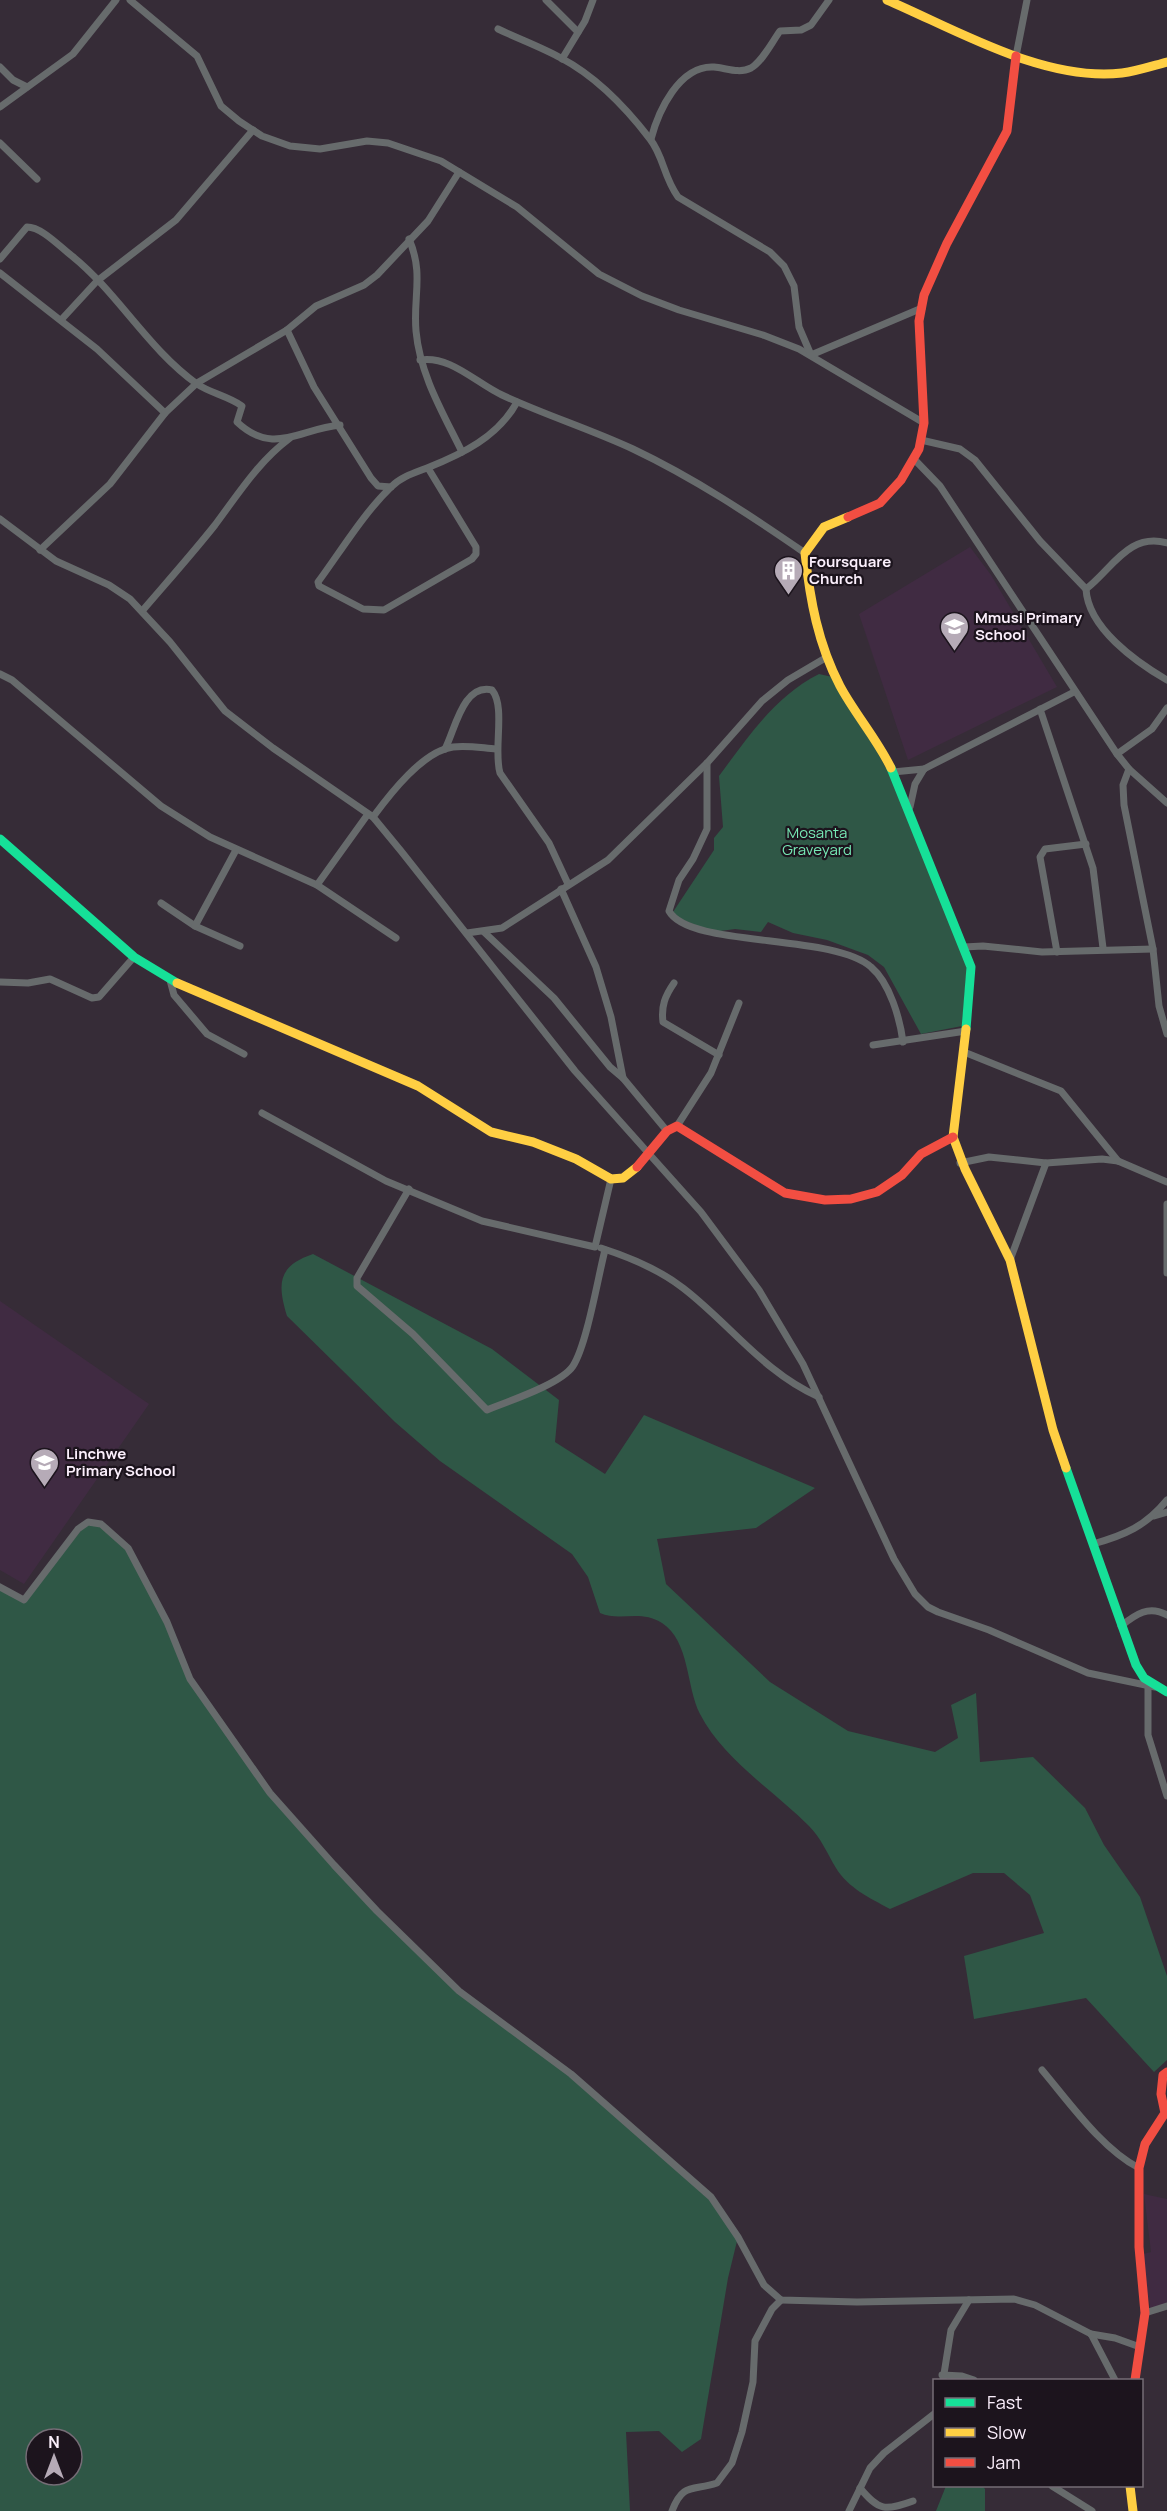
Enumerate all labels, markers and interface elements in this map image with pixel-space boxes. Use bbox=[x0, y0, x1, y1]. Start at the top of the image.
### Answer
place label: Foursquare Church bbox=[809, 551, 891, 589]
building icon: Foursquare Church bbox=[772, 554, 804, 596]
place label: Mmusi Primary School bbox=[975, 607, 1083, 645]
school or university icon: Mmusi Primary School bbox=[938, 610, 970, 652]
park label: Mosanta Graveyard bbox=[782, 822, 852, 860]
place label: Linchwe Primary School bbox=[66, 1443, 176, 1481]
school or university icon: Linchwe Primary School bbox=[29, 1446, 61, 1488]
legend bbox=[933, 2379, 1143, 2487]
text: Fast bbox=[987, 2390, 1022, 2414]
text: Slow bbox=[987, 2420, 1027, 2444]
north arrow bbox=[24, 2427, 84, 2487]
text: N bbox=[48, 2431, 60, 2453]
text: Jam bbox=[987, 2450, 1021, 2474]

